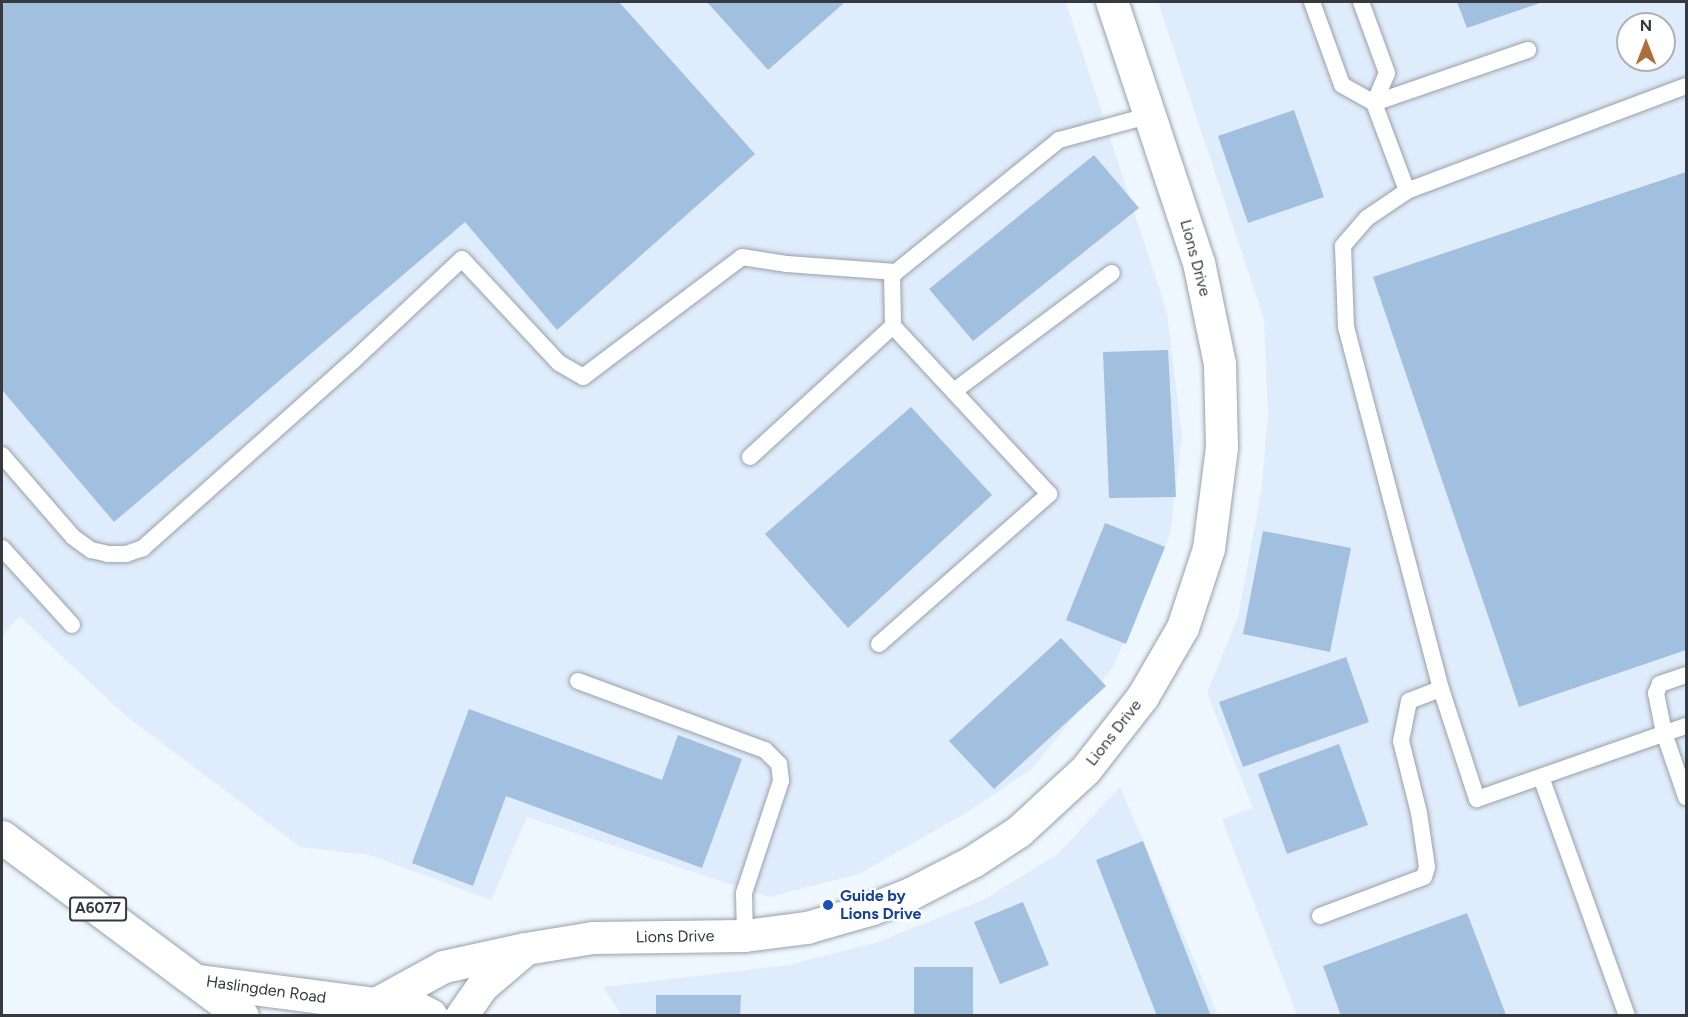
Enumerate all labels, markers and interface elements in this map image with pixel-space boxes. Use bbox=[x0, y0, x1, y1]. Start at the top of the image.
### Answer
north arrow bbox=[1616, 12, 1676, 72]
text: N bbox=[1640, 16, 1652, 35]
street label: Lions Drive bbox=[1176, 218, 1214, 298]
street label: Lions Drive bbox=[1082, 696, 1146, 770]
place label: Guide by Lions Drive bbox=[840, 886, 921, 924]
road number: A6077 bbox=[68, 897, 128, 921]
marker: Guide by Lions Drive bbox=[821, 898, 835, 912]
street label: Lions Drive bbox=[636, 927, 714, 947]
street label: Haslingden Road bbox=[205, 972, 327, 1008]

